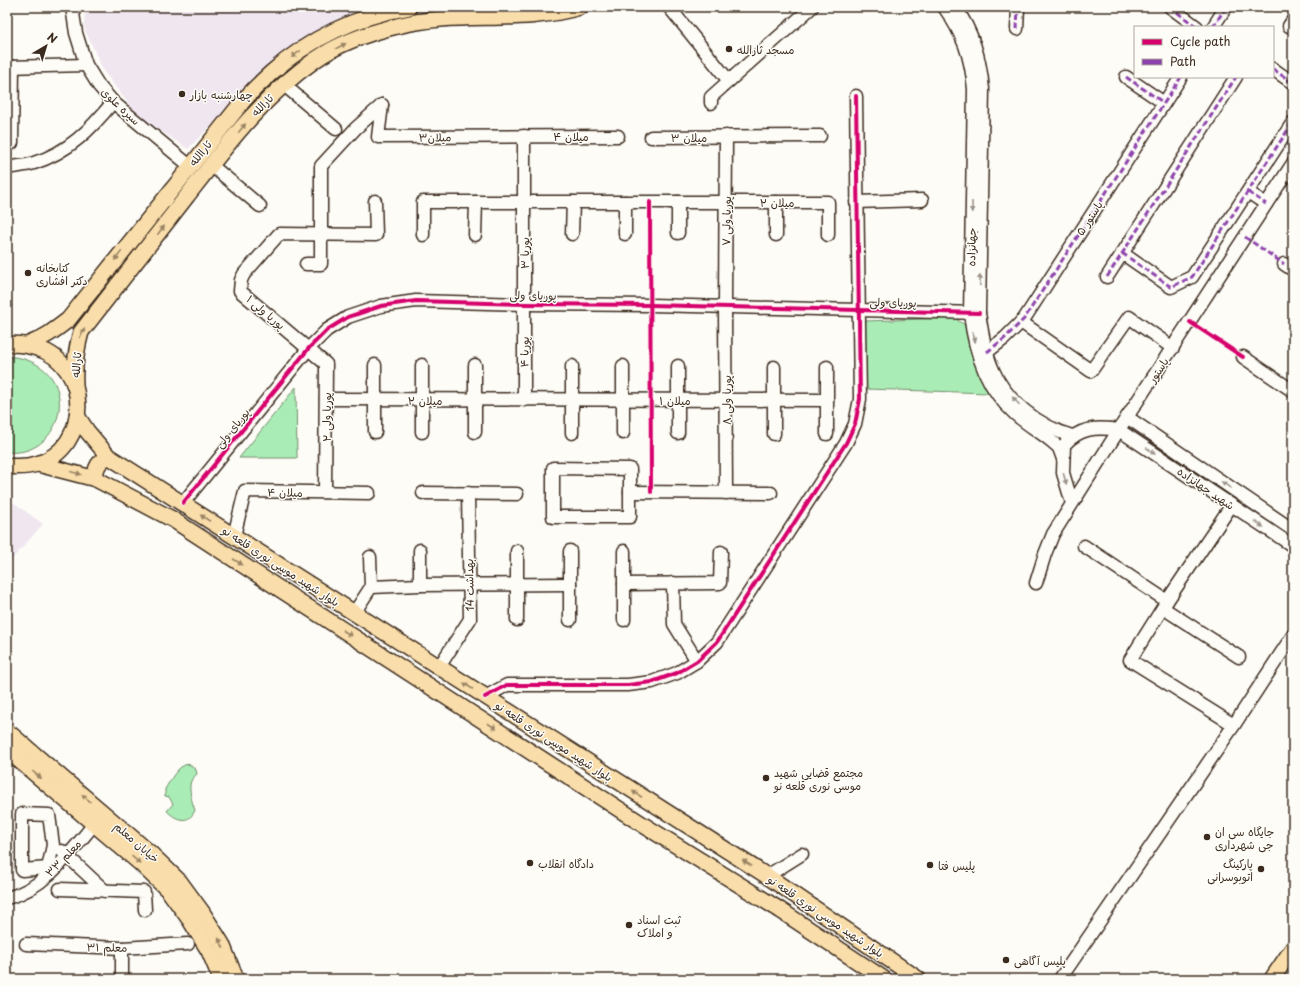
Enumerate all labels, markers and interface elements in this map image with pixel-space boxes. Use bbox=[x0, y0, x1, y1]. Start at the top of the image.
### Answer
north arrow bbox=[26, 26, 66, 66]
legend bbox=[1134, 26, 1274, 78]
text: N bbox=[44, 28, 61, 47]
text: Cycle path bbox=[1170, 32, 1231, 50]
place label: مسجد ثارالله bbox=[737, 41, 794, 58]
one-way arrow bbox=[335, 42, 347, 49]
marker: مسجد ثارالله bbox=[724, 44, 734, 54]
one-way arrow bbox=[291, 50, 301, 58]
text: Path bbox=[1170, 52, 1196, 70]
street label: سیره علوی bbox=[98, 83, 144, 129]
place label: چهارشنبه بازار bbox=[189, 86, 253, 103]
marker: چهارشنبه بازار bbox=[177, 89, 187, 99]
street label: ثارالله bbox=[247, 89, 278, 120]
one-way arrow bbox=[237, 122, 246, 133]
street label: میلان۳ bbox=[418, 128, 452, 146]
street label: میلان ۴ bbox=[553, 128, 589, 145]
street label: میلان ۳ bbox=[671, 129, 707, 146]
street label: ثاراالله bbox=[184, 136, 216, 169]
street label: میلان ۲ bbox=[760, 194, 794, 211]
street label: پوریا ولی ۷ bbox=[717, 196, 735, 246]
street label: پاستور ۵ bbox=[1071, 197, 1107, 239]
one-way arrow bbox=[969, 201, 975, 214]
one-way arrow bbox=[157, 224, 165, 235]
street label: جهانزاده bbox=[962, 228, 980, 266]
street label: پوریا ۳ bbox=[516, 237, 533, 269]
one-way arrow bbox=[114, 250, 123, 261]
place label: کتابخانه دکتر افشاری bbox=[36, 259, 88, 289]
marker: کتابخانه دکتر افشاری bbox=[23, 268, 33, 278]
one-way arrow bbox=[977, 273, 983, 286]
street label: پوریای ولی bbox=[509, 286, 557, 304]
street label: پوریا ولی ۱ bbox=[243, 291, 289, 333]
street label: پوریای ولی bbox=[869, 293, 917, 311]
one-way arrow bbox=[79, 327, 85, 339]
one-way arrow bbox=[971, 330, 977, 343]
street label: پوریا ۴ bbox=[515, 336, 533, 368]
street label: ثارالله bbox=[67, 351, 85, 378]
street label: پاستور bbox=[1143, 354, 1173, 387]
street label: پوریا ولی ۸ bbox=[718, 375, 735, 425]
street label: پوریا ولی ۲ bbox=[318, 392, 335, 442]
street label: میلان ۲ bbox=[408, 392, 442, 409]
street label: میلان ۱ bbox=[659, 392, 691, 409]
one-way arrow bbox=[1011, 396, 1020, 406]
street label: پوریای ولی bbox=[211, 404, 253, 452]
one-way arrow bbox=[1146, 448, 1157, 455]
street label: شهید جهانزاده bbox=[1174, 463, 1238, 513]
one-way arrow bbox=[70, 470, 82, 476]
one-way arrow bbox=[1062, 473, 1068, 485]
one-way arrow bbox=[1221, 481, 1231, 489]
street label: میلان ۴ bbox=[267, 483, 303, 501]
one-way arrow bbox=[200, 514, 211, 522]
one-way arrow bbox=[1254, 520, 1264, 528]
street label: بلوار شهید موسی نوری قلعه نو bbox=[218, 521, 343, 610]
one-way arrow bbox=[233, 558, 243, 566]
street label: بهداشت 14 bbox=[460, 559, 478, 611]
one-way arrow bbox=[342, 629, 353, 636]
one-way arrow bbox=[463, 682, 474, 690]
street label: بلوار شهید موسی نوری قلعه نو bbox=[491, 696, 616, 785]
one-way arrow bbox=[487, 722, 497, 730]
place label: مجتمع قضایی شهید موسی نوری قلعه نو bbox=[773, 764, 863, 794]
one-way arrow bbox=[31, 771, 42, 780]
marker: مجتمع قضایی شهید موسی نوری قلعه نو bbox=[761, 773, 771, 783]
one-way arrow bbox=[632, 790, 642, 798]
one-way arrow bbox=[80, 794, 91, 803]
street label: خیابان معلم bbox=[110, 818, 163, 867]
place label: جایگاه سی ان جی شهرداری bbox=[1215, 823, 1274, 853]
marker: جایگاه سی ان جی شهرداری bbox=[1202, 832, 1212, 842]
street label: معلم ۳۳ bbox=[41, 836, 86, 881]
one-way arrow bbox=[130, 855, 141, 864]
place label: دادگاه انقلاب bbox=[538, 855, 594, 872]
place label: پارکینگ اتوبوسرانی bbox=[1207, 855, 1253, 885]
place label: پلیس فتا bbox=[938, 857, 975, 874]
marker: دادگاه انقلاب bbox=[525, 858, 535, 868]
one-way arrow bbox=[741, 860, 753, 867]
marker: پلیس فتا bbox=[925, 860, 935, 870]
marker: پارکینگ اتوبوسرانی bbox=[1256, 864, 1266, 874]
street label: بلوار شهید موسی نوری قلعه نو bbox=[764, 870, 887, 961]
place label: ثبت اسناد و املاک bbox=[637, 911, 682, 941]
marker: ثبت اسناد و املاک bbox=[624, 920, 634, 930]
one-way arrow bbox=[217, 937, 224, 949]
street label: معلم ۳۱ bbox=[86, 938, 128, 957]
place label: پلیس آگاهی bbox=[1014, 952, 1066, 969]
marker: پلیس آگاهی bbox=[1001, 955, 1011, 965]

